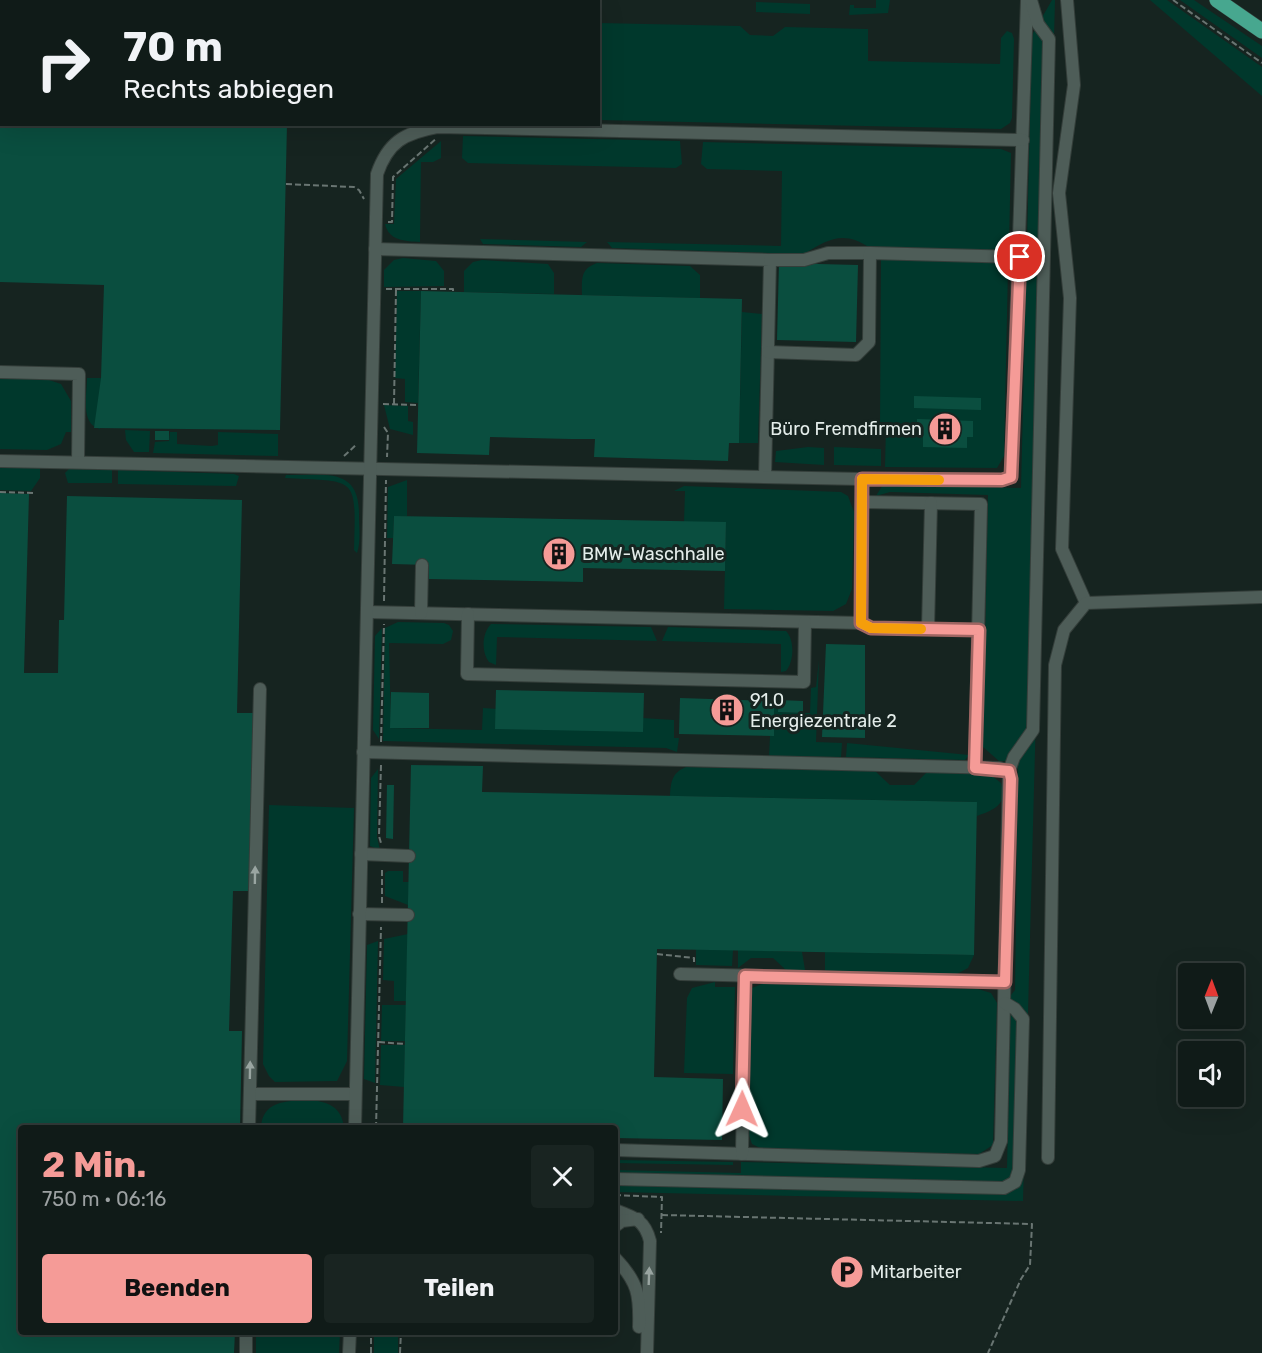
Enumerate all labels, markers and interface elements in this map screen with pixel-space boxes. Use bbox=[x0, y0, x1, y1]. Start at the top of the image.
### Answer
text: 70 m bbox=[123, 22, 223, 72]
icon: right bbox=[24, 24, 102, 102]
text: Rechts abbiegen bbox=[123, 73, 334, 105]
pin bbox=[994, 231, 1045, 282]
icon: arrive bbox=[1003, 240, 1036, 273]
building icon: Büro Fremdfirmen bbox=[927, 411, 963, 447]
place label: Büro Fremdfirmen bbox=[770, 418, 922, 440]
building icon: BMW-Waschhalle bbox=[541, 536, 577, 572]
place label: BMW-Waschhalle bbox=[582, 543, 725, 565]
place label: 91.0 Energiezentrale 2 bbox=[750, 689, 897, 732]
building icon: 91.0 Energiezentrale 2 bbox=[709, 692, 745, 728]
one-way arrow bbox=[250, 865, 260, 884]
north arrow bbox=[1178, 963, 1244, 1029]
map controls bbox=[1178, 963, 1244, 1107]
button: sound bbox=[1178, 1041, 1244, 1107]
one-way arrow bbox=[246, 1060, 255, 1079]
position arrow bbox=[710, 1077, 774, 1141]
text: 2 Min. bbox=[42, 1143, 147, 1186]
button: close bbox=[531, 1145, 594, 1208]
text: 750 m · 06:16 bbox=[42, 1187, 166, 1211]
button: Beenden bbox=[42, 1254, 312, 1323]
button: Teilen bbox=[324, 1254, 594, 1323]
parking icon: Mitarbeiter bbox=[829, 1254, 865, 1290]
place label: Mitarbeiter bbox=[870, 1261, 962, 1283]
one-way arrow bbox=[644, 1266, 654, 1285]

